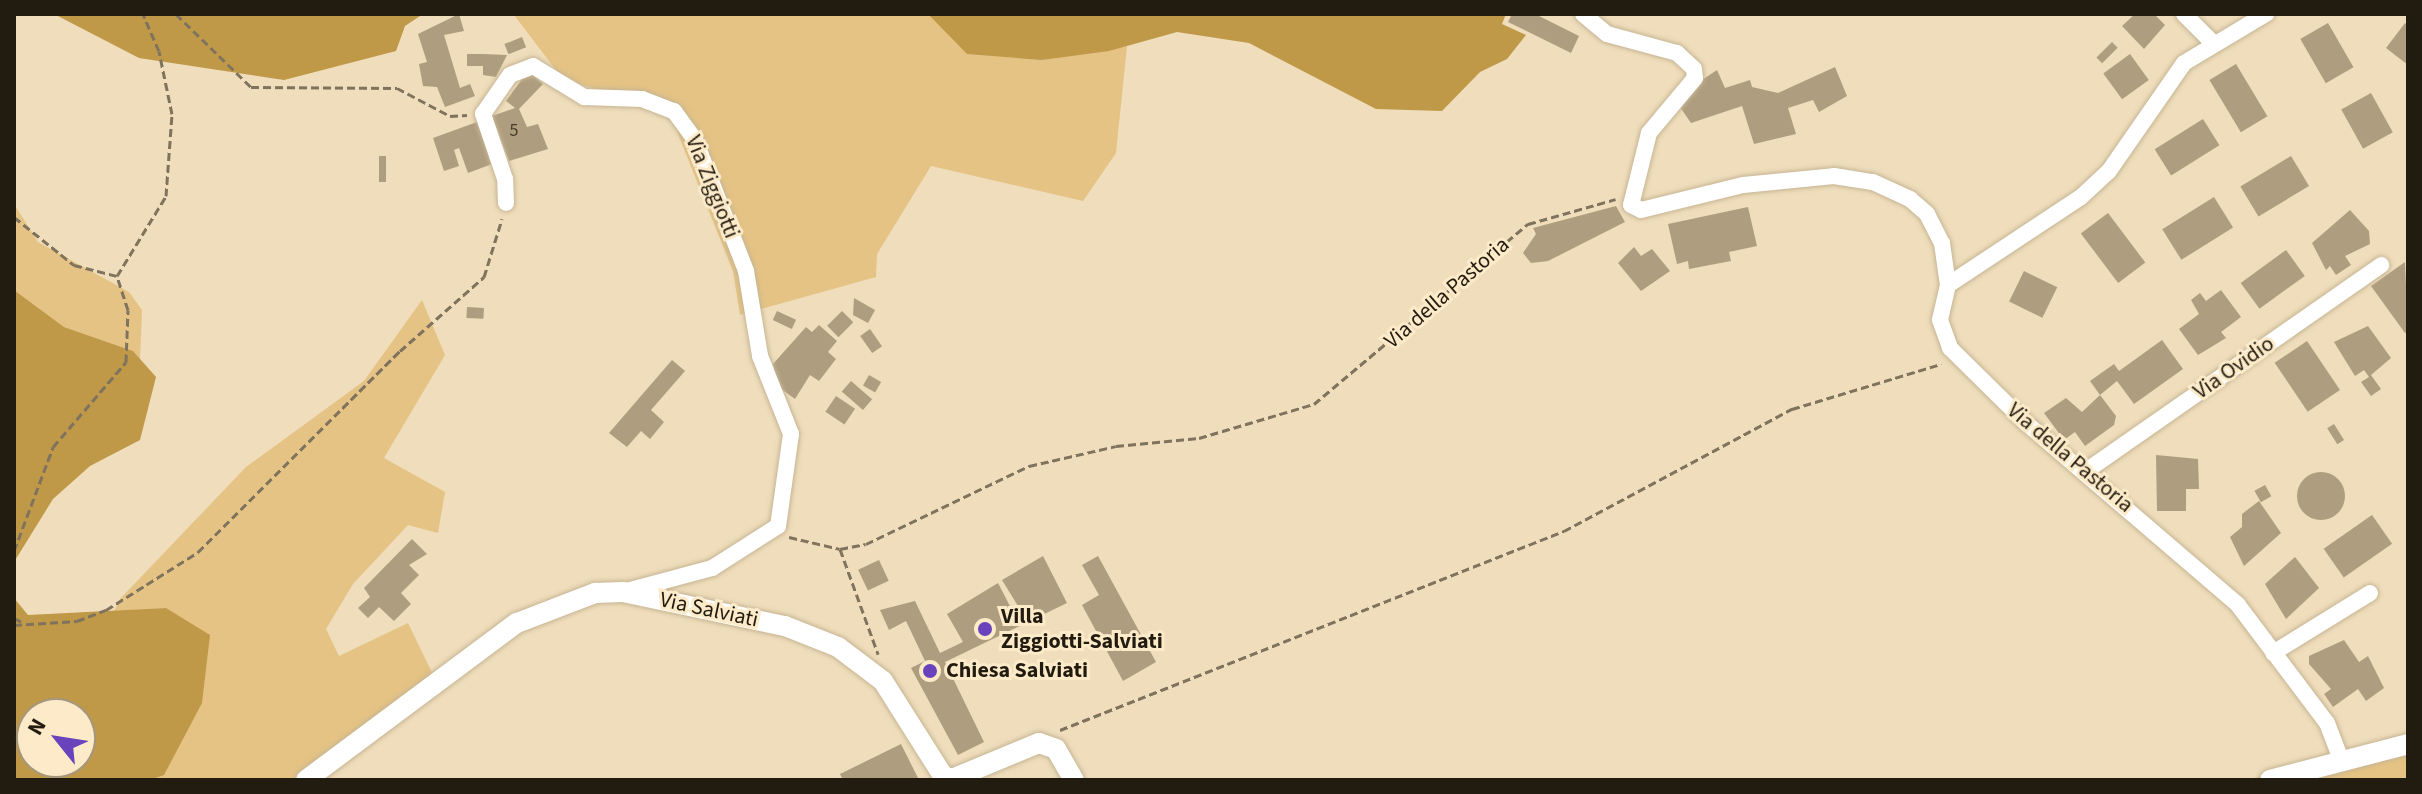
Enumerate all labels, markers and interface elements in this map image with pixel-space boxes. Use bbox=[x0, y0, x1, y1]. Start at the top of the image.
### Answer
house number: 5 bbox=[510, 120, 518, 142]
street label: Via Ziggiotti bbox=[679, 132, 745, 242]
street label: Via della Pastoria bbox=[1379, 232, 1515, 354]
street label: Via Ovidio bbox=[2189, 331, 2279, 405]
street label: Via della Pastoria bbox=[2002, 398, 2138, 518]
street label: Via Salviati bbox=[657, 587, 761, 633]
place label: Villa Ziggiotti-Salviati bbox=[1001, 603, 1163, 654]
marker: Villa Ziggiotti-Salviati bbox=[976, 620, 994, 638]
place label: Chiesa Salviati bbox=[946, 658, 1088, 684]
marker: Chiesa Salviati bbox=[921, 662, 939, 680]
north arrow bbox=[16, 698, 96, 778]
text: N bbox=[19, 713, 54, 741]

